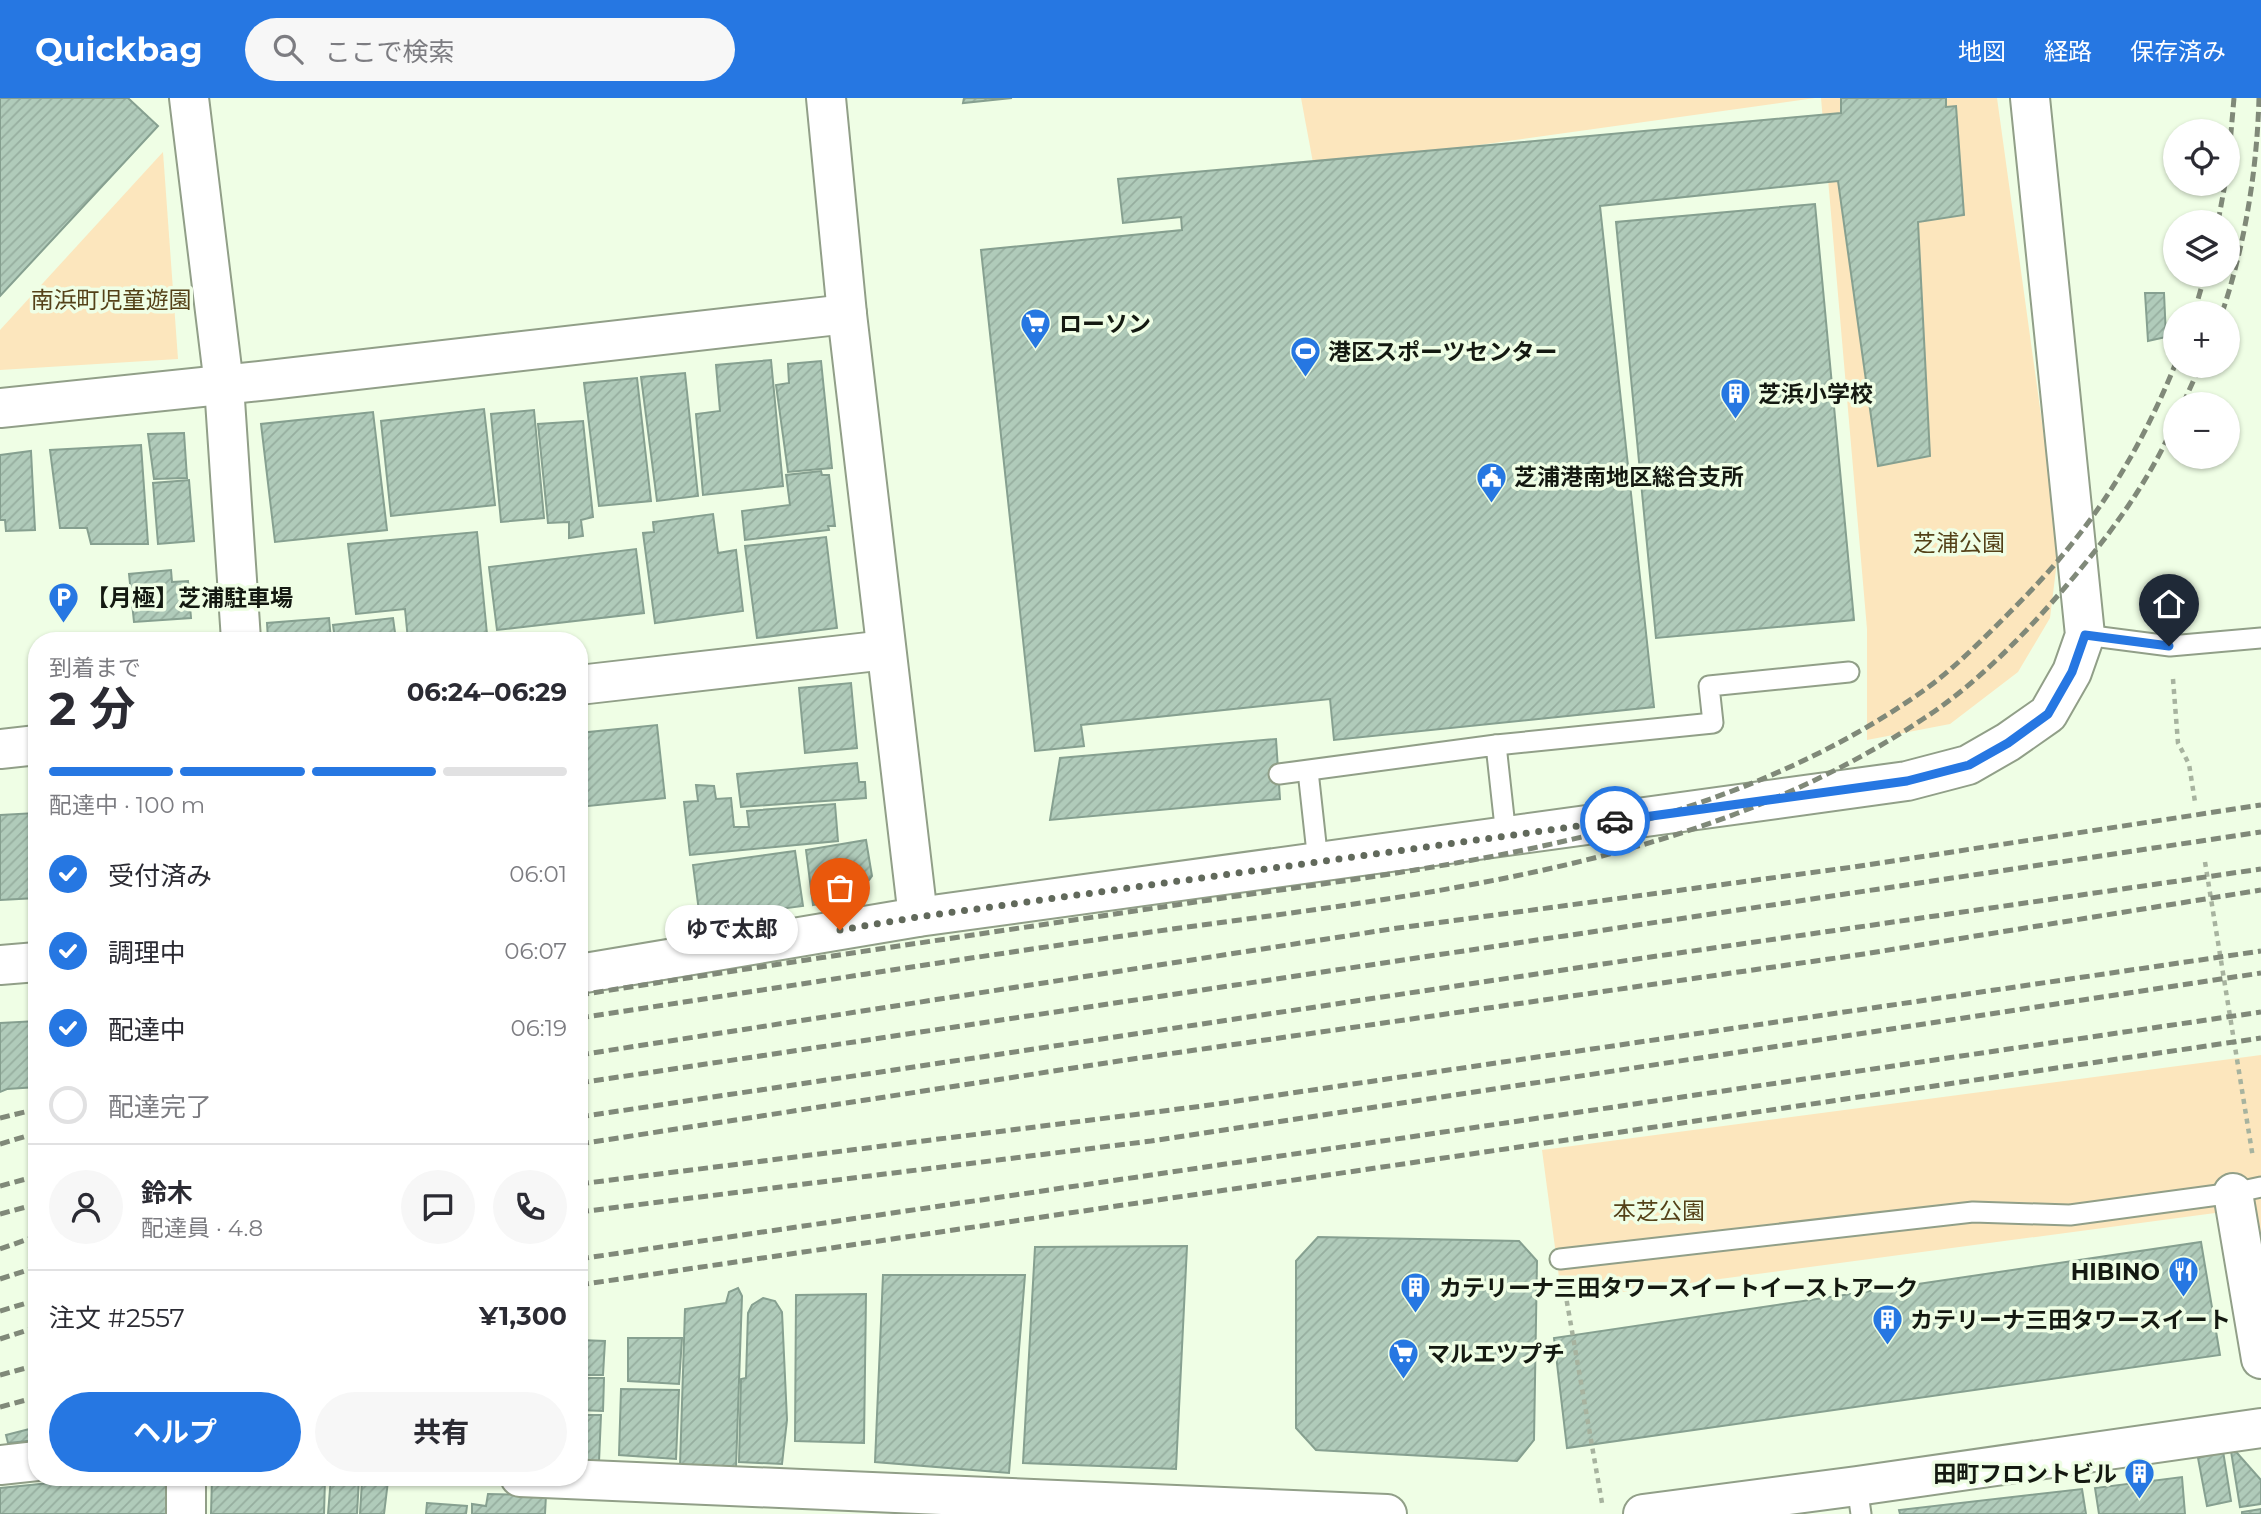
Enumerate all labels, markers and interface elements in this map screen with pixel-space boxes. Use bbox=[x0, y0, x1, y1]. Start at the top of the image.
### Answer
search box bbox=[245, 18, 735, 81]
text: Quickbag bbox=[35, 29, 203, 69]
icon: search bbox=[269, 30, 307, 68]
text: ここで検索 bbox=[325, 36, 455, 68]
text: 地図 bbox=[1958, 37, 2006, 66]
text: 経路 bbox=[2044, 37, 2092, 66]
text: 保存済み bbox=[2130, 37, 2226, 66]
map controls bbox=[2163, 119, 2240, 469]
button: locate bbox=[2163, 119, 2240, 196]
button: layers bbox=[2163, 210, 2240, 287]
park label: 南浜町児童遊園 bbox=[31, 286, 192, 314]
button: + bbox=[2163, 301, 2240, 378]
supermarket icon: ローソン bbox=[1019, 307, 1053, 351]
place label: ローソン bbox=[1059, 310, 1151, 338]
sports icon: 港区スポーツセンター bbox=[1288, 335, 1322, 379]
place label: 港区スポーツセンター bbox=[1328, 338, 1558, 366]
building icon: 芝浜小学校 bbox=[1718, 377, 1752, 421]
place label: 芝浜小学校 bbox=[1758, 380, 1873, 408]
button: − bbox=[2163, 392, 2240, 469]
public building icon: 芝浦港南地区総合支所 bbox=[1474, 460, 1508, 504]
place label: 芝浦港南地区総合支所 bbox=[1514, 463, 1744, 491]
park label: 芝浦公園 bbox=[1913, 529, 2005, 557]
pin bbox=[2139, 574, 2199, 646]
parking icon: 【月極】芝浦駐車場 bbox=[46, 581, 80, 625]
place label: 【月極】芝浦駐車場 bbox=[86, 584, 293, 612]
icon: home bbox=[2150, 585, 2188, 623]
text: 到着まで bbox=[49, 654, 141, 682]
text: 06:24–06:29 bbox=[407, 676, 567, 708]
text: 2 分 bbox=[49, 680, 135, 737]
courier bbox=[1580, 786, 1650, 856]
text: 配達中 · 100 m bbox=[49, 791, 205, 819]
icon: car bbox=[1596, 802, 1634, 840]
icon: check bbox=[49, 855, 87, 893]
pin bbox=[810, 858, 870, 930]
text: 受付済み bbox=[108, 860, 212, 892]
text: 06:01 bbox=[509, 860, 567, 888]
icon: bag bbox=[821, 869, 859, 907]
callout: ゆで太郎 bbox=[665, 906, 798, 954]
text: ゆで太郎 bbox=[686, 915, 778, 943]
icon: check bbox=[49, 932, 87, 970]
text: 調理中 bbox=[108, 937, 186, 969]
text: 06:07 bbox=[504, 937, 567, 965]
icon: check bbox=[49, 1009, 87, 1047]
text: 配達中 bbox=[108, 1014, 186, 1046]
text: 06:19 bbox=[511, 1014, 567, 1042]
text: 配達完了 bbox=[108, 1091, 212, 1123]
button: person bbox=[49, 1170, 123, 1244]
button: chat bbox=[401, 1170, 475, 1244]
button: phone bbox=[493, 1170, 567, 1244]
text: 鈴木 bbox=[141, 1177, 193, 1209]
park label: 本芝公園 bbox=[1613, 1197, 1705, 1225]
text: 配達員 · 4.8 bbox=[141, 1214, 263, 1242]
restaurant icon: HIBINO bbox=[2166, 1255, 2200, 1299]
place label: HIBINO bbox=[2071, 1258, 2160, 1286]
building icon: カテリーナ三田タワースイートイーストアーク bbox=[1399, 1271, 1433, 1315]
place label: カテリーナ三田タワースイートイーストアーク bbox=[1439, 1274, 1918, 1302]
text: ¥1,300 bbox=[479, 1300, 567, 1332]
text: 注文 #2557 bbox=[49, 1302, 185, 1334]
building icon: カテリーナ三田タワースイート bbox=[1870, 1303, 1904, 1347]
place label: カテリーナ三田タワースイート bbox=[1910, 1306, 2231, 1334]
supermarket icon: マルエツプチ bbox=[1387, 1337, 1421, 1381]
place label: マルエツプチ bbox=[1427, 1340, 1565, 1368]
button: ヘルプ bbox=[49, 1392, 301, 1472]
button: 共有 bbox=[315, 1392, 567, 1472]
building icon: 田町フロントビル bbox=[2123, 1457, 2157, 1501]
place label: 田町フロントビル bbox=[1933, 1460, 2117, 1488]

